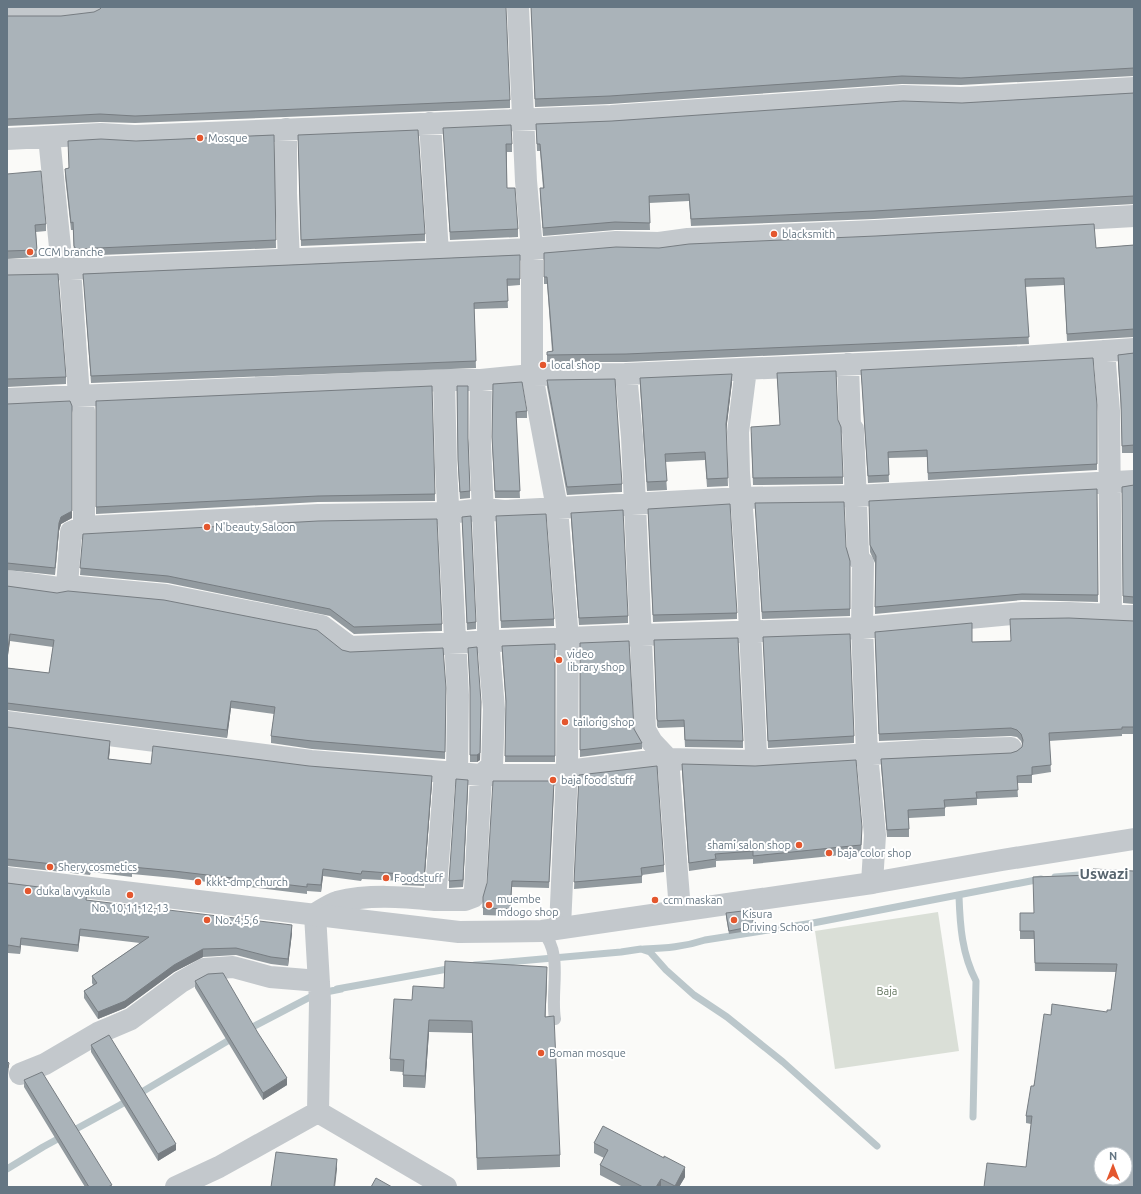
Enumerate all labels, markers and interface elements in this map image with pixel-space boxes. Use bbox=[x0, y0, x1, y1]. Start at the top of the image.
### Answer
place label: Mosque bbox=[208, 132, 248, 144]
marker: Mosque bbox=[195, 133, 205, 143]
place label: blacksmith bbox=[782, 228, 835, 240]
marker: blacksmith bbox=[769, 229, 779, 239]
place label: CCM branche bbox=[38, 246, 103, 258]
marker: CCM branche bbox=[25, 247, 35, 257]
place label: local shop bbox=[551, 359, 600, 371]
marker: local shop bbox=[538, 360, 548, 370]
place label: N'beauty Saloon bbox=[215, 521, 296, 533]
marker: N'beauty Saloon bbox=[202, 522, 212, 532]
place label: video library shop bbox=[567, 648, 625, 673]
marker: video library shop bbox=[554, 655, 564, 665]
place label: tailorig shop bbox=[573, 716, 635, 728]
marker: tailorig shop bbox=[560, 717, 570, 727]
place label: baja food stuff bbox=[561, 774, 634, 786]
marker: baja food stuff bbox=[548, 775, 558, 785]
place label: shami salon shop bbox=[707, 839, 791, 851]
marker: shami salon shop bbox=[794, 840, 804, 850]
place label: baja color shop bbox=[837, 847, 911, 859]
marker: baja color shop bbox=[824, 848, 834, 858]
place label: Shery cosmetics bbox=[58, 861, 137, 873]
marker: Shery cosmetics bbox=[45, 862, 55, 872]
district label: Uswazi bbox=[1080, 865, 1128, 882]
place label: Foodstuff bbox=[394, 872, 443, 884]
marker: Foodstuff bbox=[381, 873, 391, 883]
place label: kkkt-dmp church bbox=[206, 876, 288, 888]
marker: kkkt-dmp church bbox=[193, 877, 203, 887]
place label: duka la vyakula bbox=[36, 885, 110, 897]
marker: duka la vyakula bbox=[23, 886, 33, 896]
marker: No. 10,11,12,13 bbox=[125, 890, 135, 900]
place label: muembe mdogo shop bbox=[497, 893, 559, 918]
place label: ccm maskan bbox=[663, 894, 723, 906]
marker: ccm maskan bbox=[650, 895, 660, 905]
marker: muembe mdogo shop bbox=[484, 900, 494, 910]
place label: No. 10,11,12,13 bbox=[91, 902, 169, 914]
place label: Kisura Driving School bbox=[742, 908, 813, 933]
place label: No. 4,5,6 bbox=[215, 914, 259, 926]
marker: No. 4,5,6 bbox=[202, 915, 212, 925]
marker: Kisura Driving School bbox=[729, 915, 739, 925]
park label: Baja bbox=[877, 985, 897, 997]
place label: Boman mosque bbox=[549, 1047, 626, 1059]
marker: Boman mosque bbox=[536, 1048, 546, 1058]
north arrow bbox=[1093, 1146, 1133, 1186]
text: N bbox=[1109, 1150, 1117, 1162]

